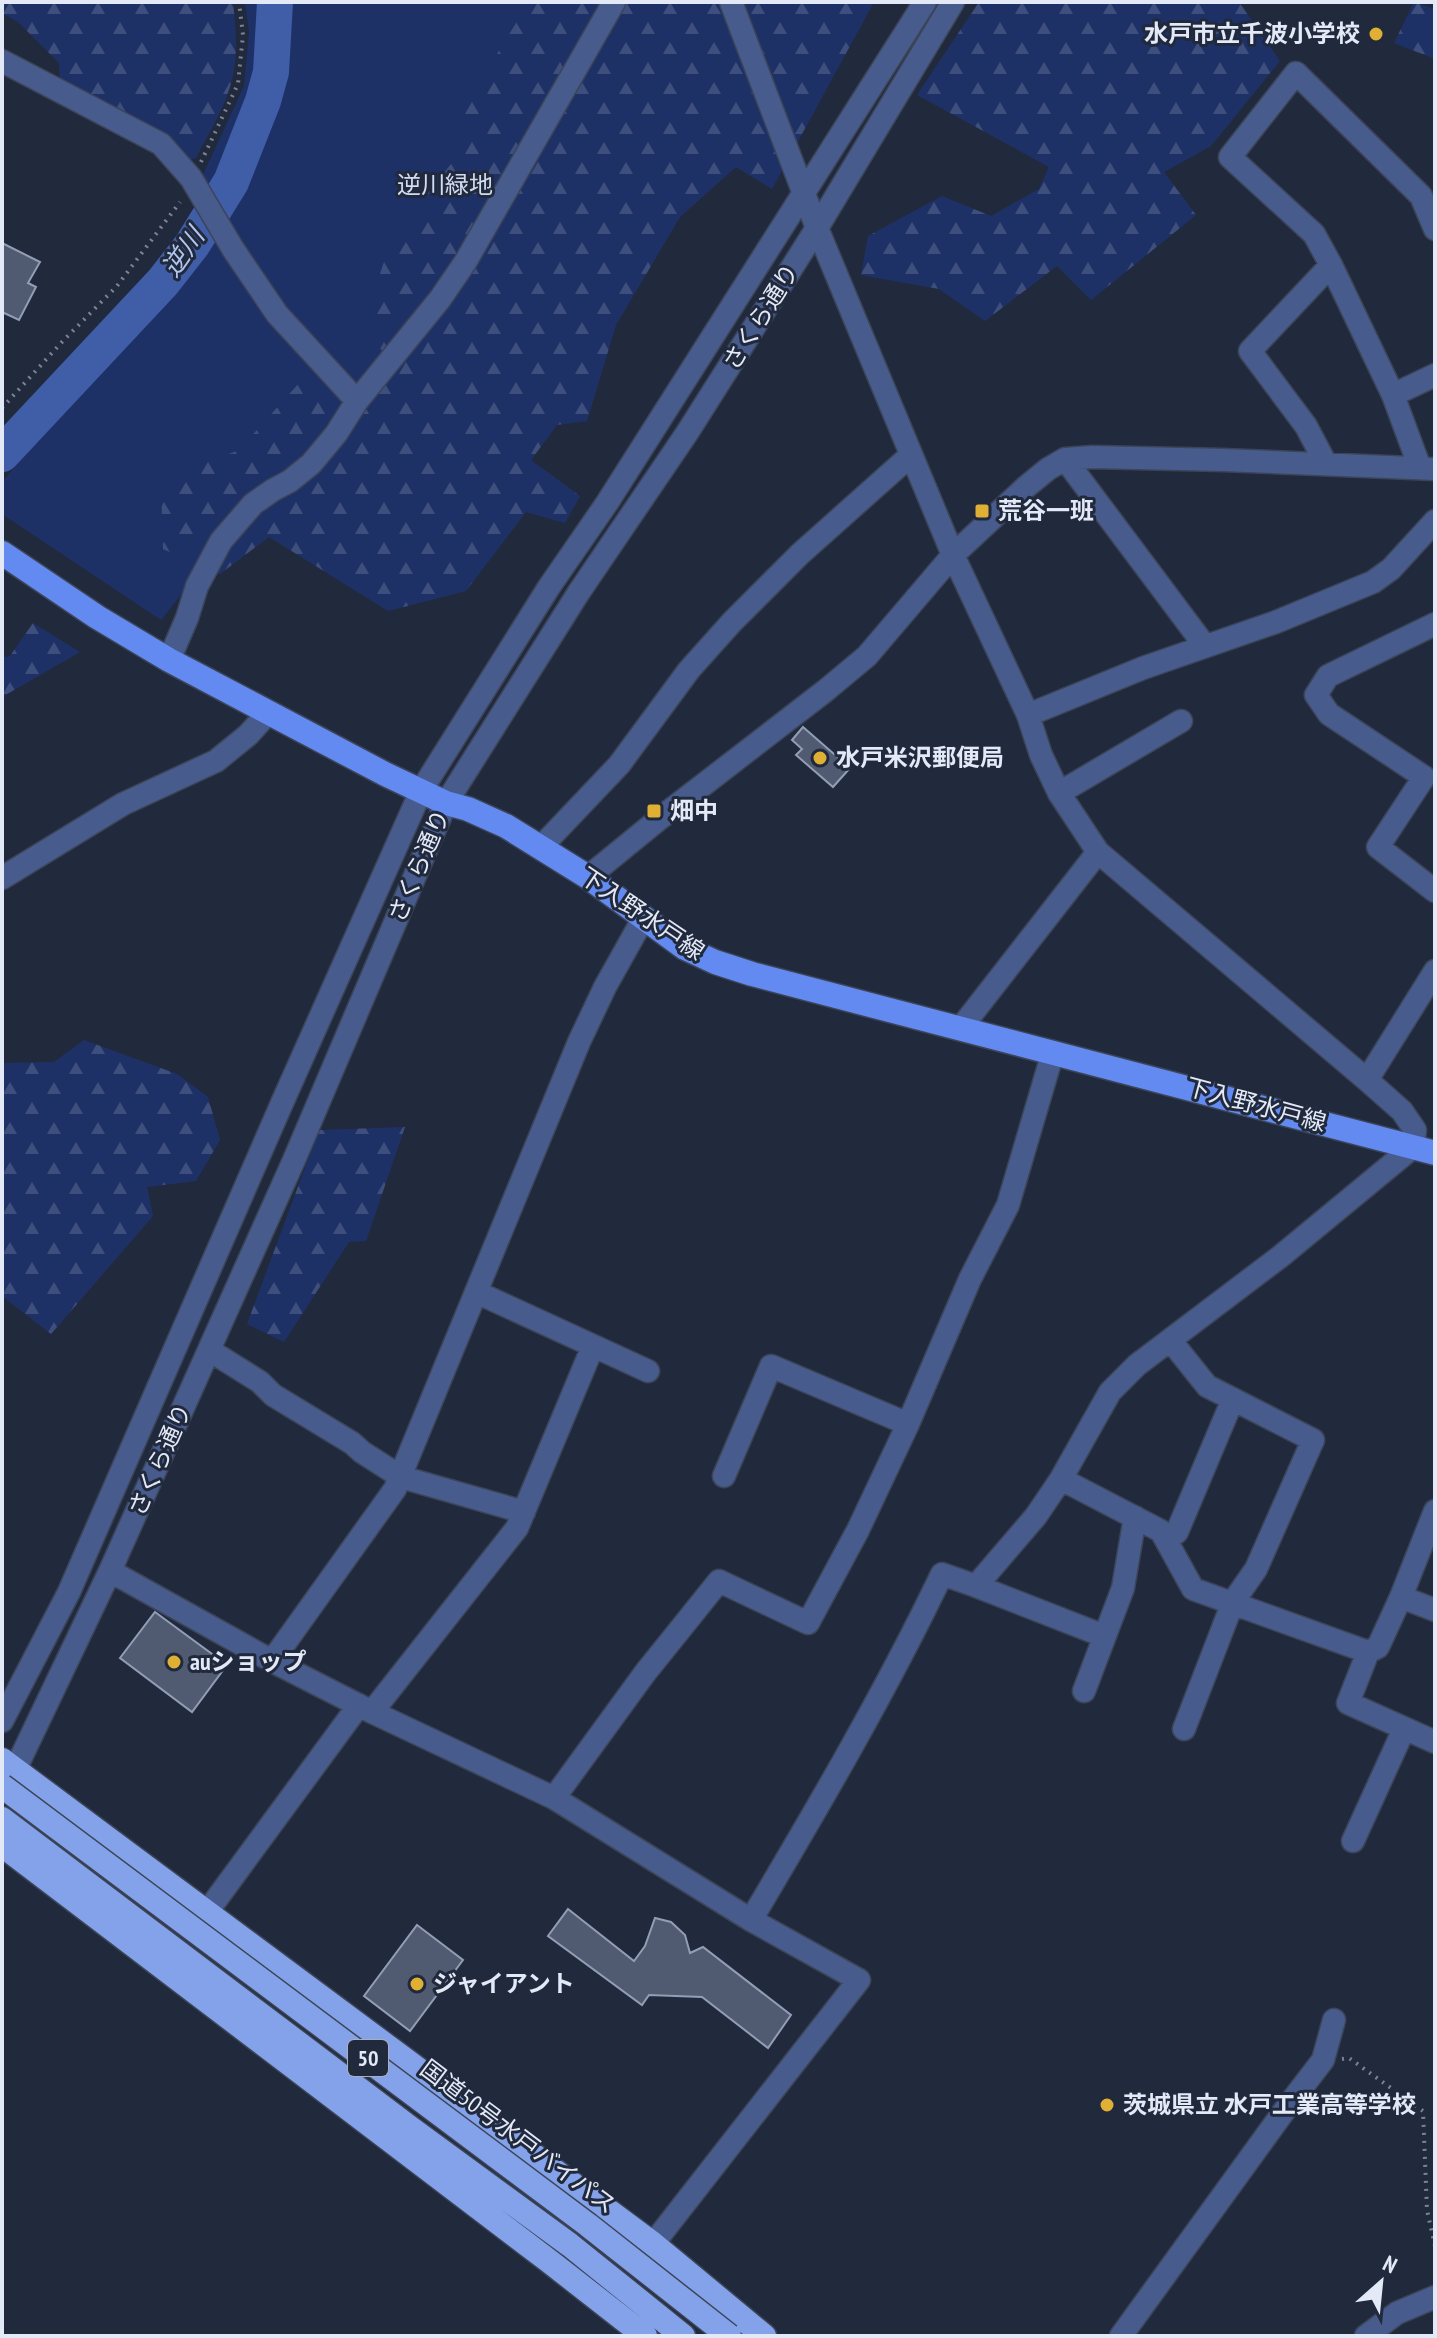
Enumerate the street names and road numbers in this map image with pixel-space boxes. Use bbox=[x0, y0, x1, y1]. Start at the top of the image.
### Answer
street label: さくら通り bbox=[716, 258, 806, 376]
street label: さくら通り bbox=[381, 805, 456, 927]
street label: 下入野水戸線 bbox=[574, 860, 711, 967]
street label: 下入野水戸線 bbox=[1183, 1071, 1330, 1138]
street label: さくら通り bbox=[121, 1399, 198, 1521]
road number: 50 bbox=[348, 2040, 388, 2076]
street label: 国道50号水戸バイパス bbox=[414, 2053, 622, 2220]

